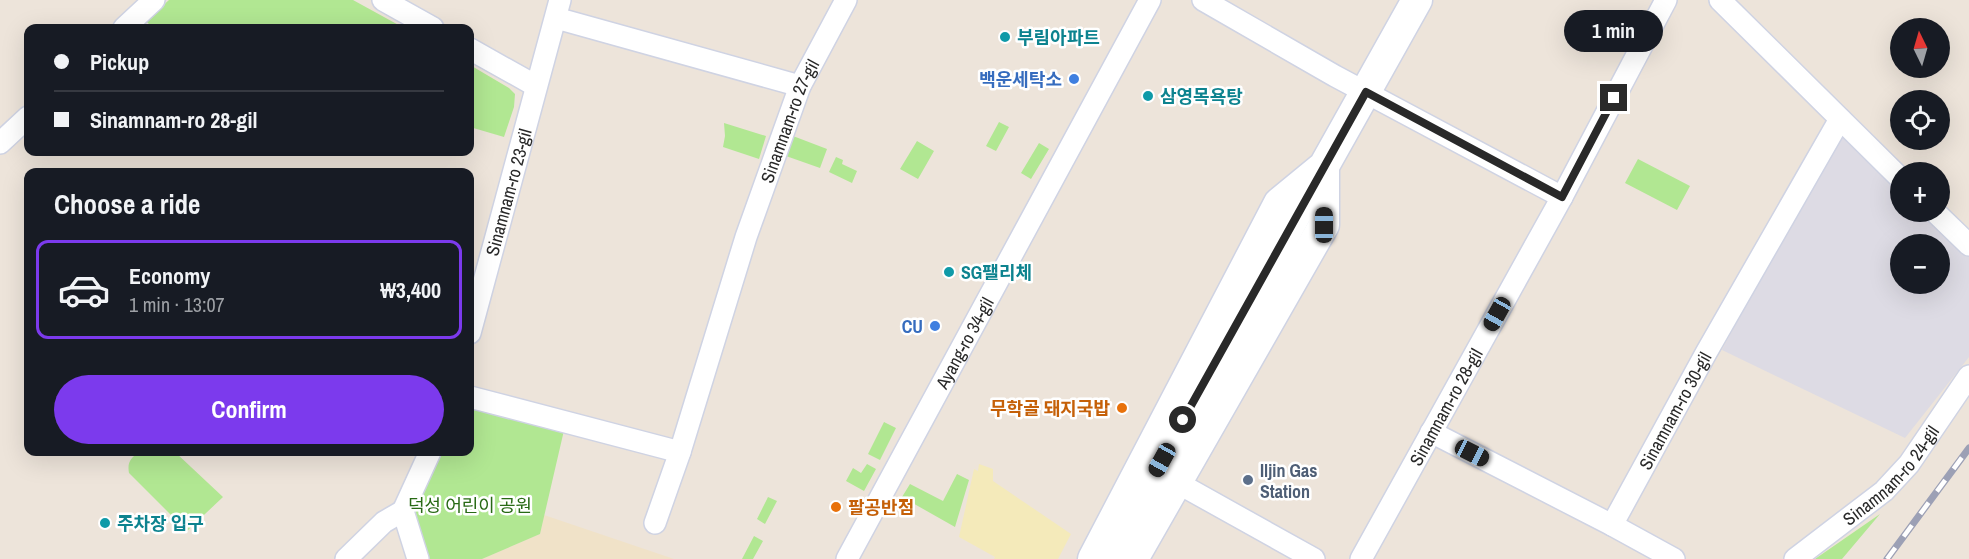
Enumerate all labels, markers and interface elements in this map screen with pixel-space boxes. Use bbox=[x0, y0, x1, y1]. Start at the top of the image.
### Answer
callout: 1 min bbox=[1564, 11, 1664, 53]
text: 1 min bbox=[1592, 17, 1635, 44]
north arrow bbox=[1890, 18, 1950, 78]
map controls bbox=[1890, 18, 1950, 294]
place label: 부림아파트 bbox=[1017, 25, 1100, 50]
marker: 부림아파트 bbox=[998, 30, 1012, 44]
text: Pickup bbox=[90, 47, 149, 77]
street label: Sinamnam-ro 27-gil bbox=[754, 55, 825, 186]
place label: 백운세탁소 bbox=[979, 67, 1062, 92]
marker: 백운세탁소 bbox=[1067, 72, 1081, 86]
place label: 삼영목욕탕 bbox=[1160, 84, 1243, 109]
route end bbox=[1600, 84, 1627, 111]
marker: 삼영목욕탕 bbox=[1141, 89, 1155, 103]
button: locate bbox=[1890, 90, 1950, 150]
text: Sinamnam-ro 28-gil bbox=[90, 105, 257, 135]
street label: Sinamnam-ro 23-gil bbox=[479, 126, 537, 258]
button: + bbox=[1890, 162, 1950, 222]
text: Choose a ride bbox=[54, 186, 200, 222]
car bbox=[1315, 207, 1333, 243]
button: − bbox=[1890, 234, 1950, 294]
place label: SG팰리체 bbox=[961, 260, 1032, 285]
text: Economy bbox=[129, 261, 210, 291]
icon: car bbox=[57, 263, 111, 317]
marker: SG팰리체 bbox=[942, 265, 956, 279]
text: ₩3,400 bbox=[380, 275, 441, 305]
text: 1 min · 13:07 bbox=[129, 291, 225, 318]
street label: Ayang-ro 34-gil bbox=[929, 292, 999, 394]
car bbox=[1480, 294, 1514, 334]
place label: CU bbox=[902, 314, 923, 339]
marker: CU bbox=[928, 319, 942, 333]
street label: Sinamnam-ro 28-gil bbox=[1403, 344, 1488, 470]
street label: Sinamnam-ro 30-gil bbox=[1632, 347, 1717, 474]
button: Confirm bbox=[54, 375, 444, 444]
place label: 무학골 돼지국밥 bbox=[990, 396, 1110, 421]
marker: 무학골 돼지국밥 bbox=[1115, 401, 1129, 415]
route start bbox=[1169, 406, 1196, 433]
street label: Sinamnam-ro 24-gil bbox=[1837, 420, 1944, 531]
car bbox=[1452, 437, 1492, 469]
car bbox=[1145, 440, 1179, 480]
place label: Iljin Gas Station bbox=[1260, 458, 1317, 504]
marker: Iljin Gas Station bbox=[1241, 473, 1255, 487]
park label: 덕성 어린이 공원 bbox=[408, 493, 532, 518]
place label: 팔공반점 bbox=[848, 495, 914, 520]
marker: 팔공반점 bbox=[829, 500, 843, 514]
place label: 주차장 입구 bbox=[117, 511, 204, 536]
marker: 주차장 입구 bbox=[98, 516, 112, 530]

